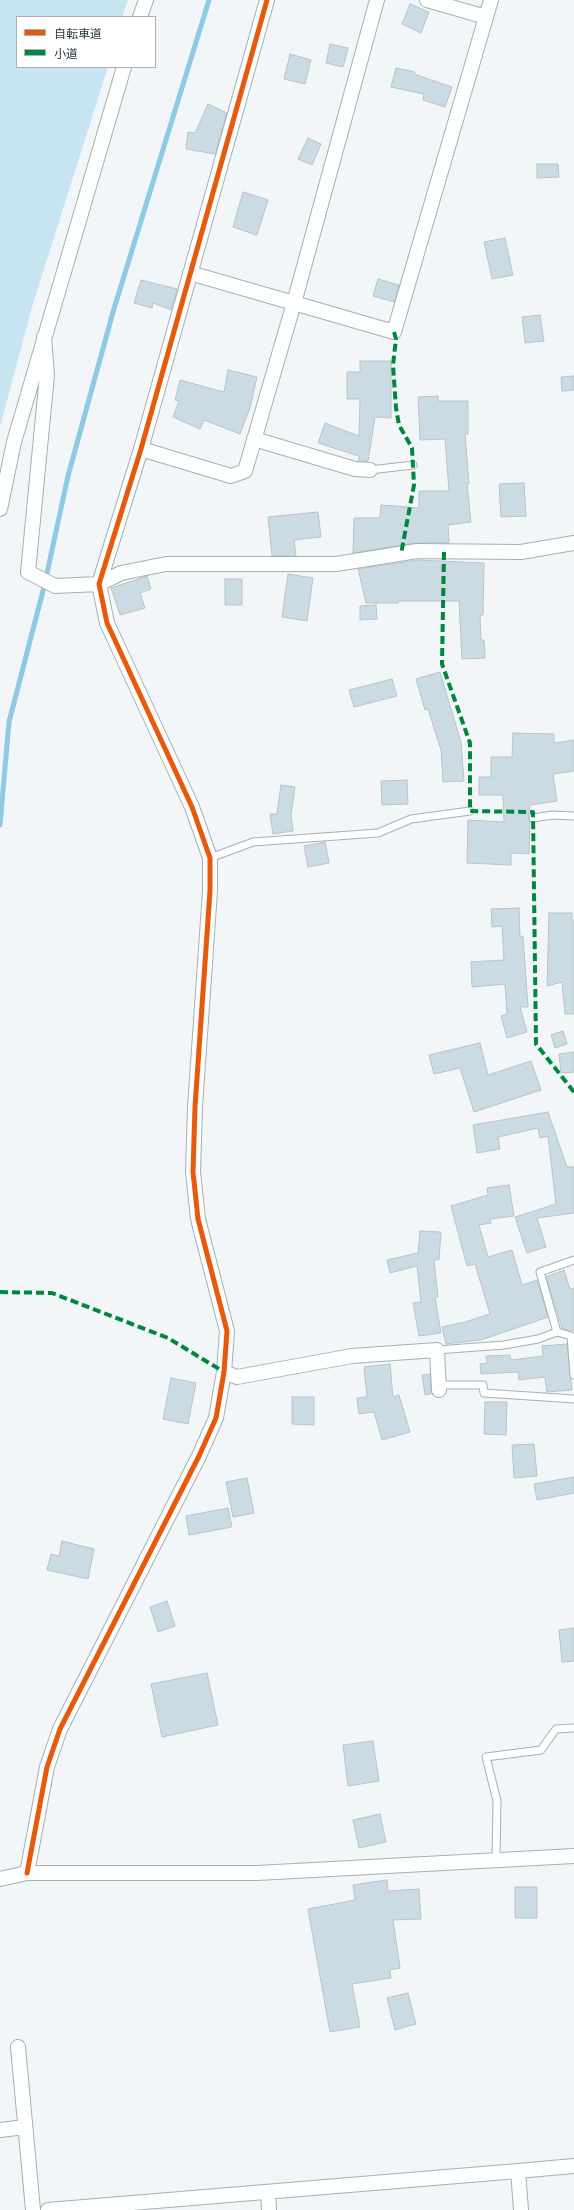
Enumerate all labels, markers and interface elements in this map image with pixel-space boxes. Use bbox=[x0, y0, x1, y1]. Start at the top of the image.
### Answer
legend bbox=[16, 16, 156, 68]
text: 自転車道 bbox=[54, 27, 102, 41]
text: 小道 bbox=[54, 47, 78, 61]

